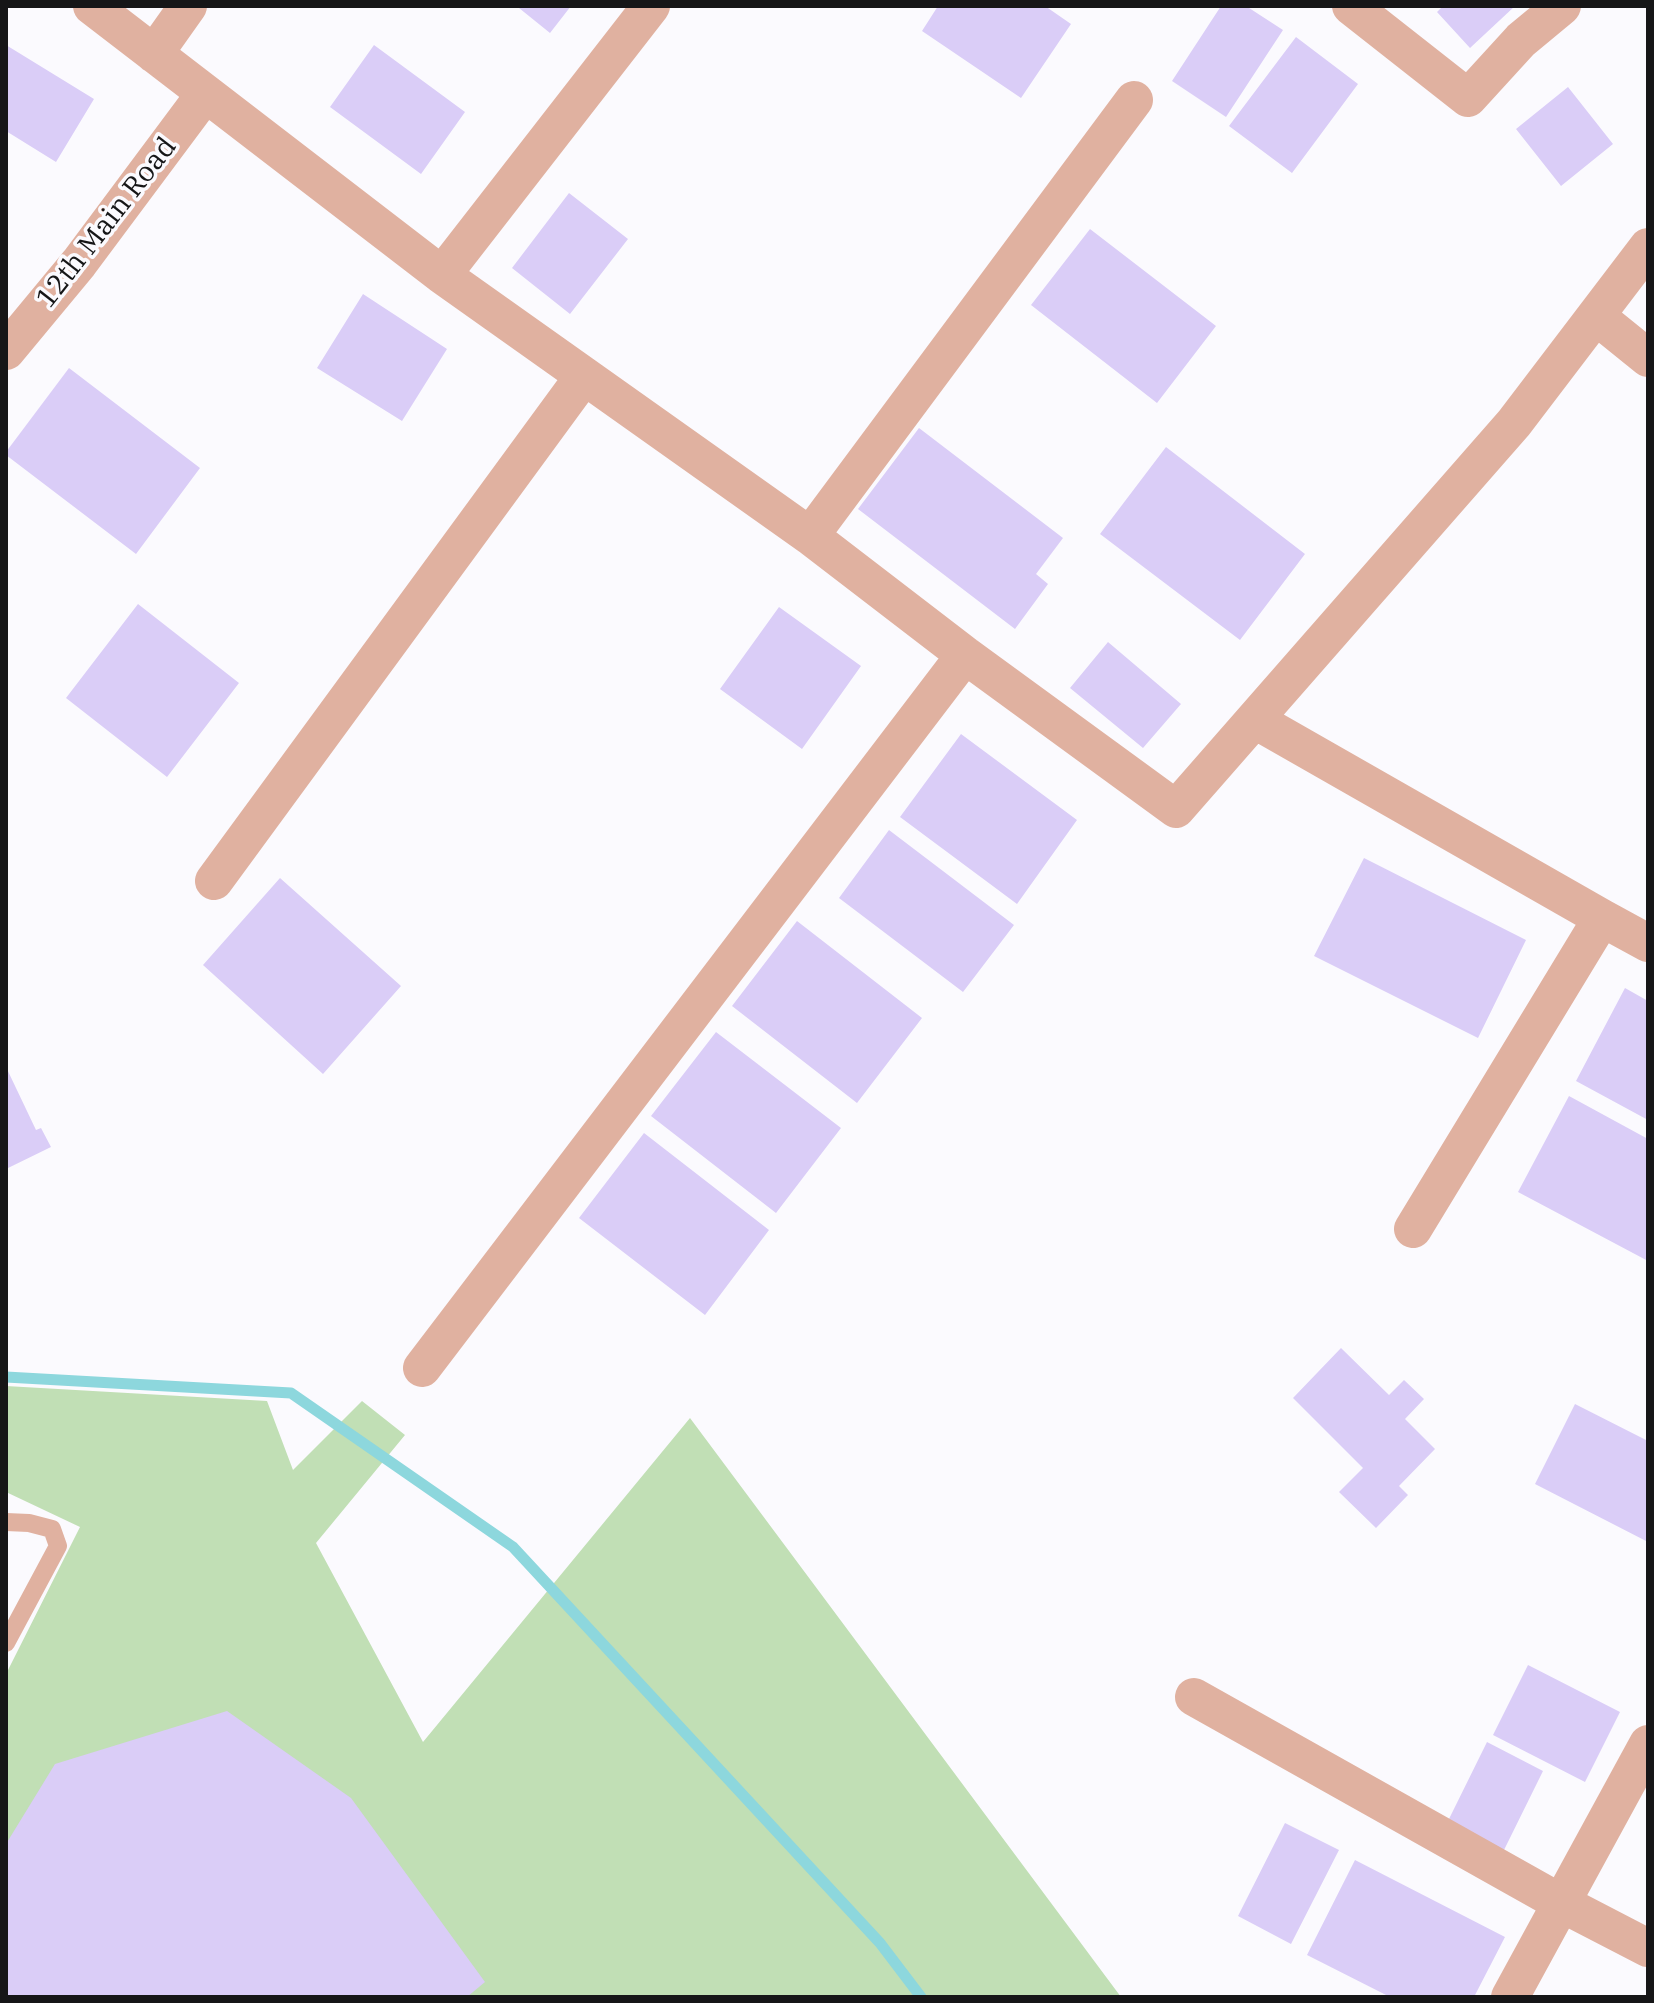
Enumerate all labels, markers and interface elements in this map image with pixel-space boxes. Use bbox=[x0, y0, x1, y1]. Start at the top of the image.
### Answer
street label: 12th Main Road bbox=[30, 131, 184, 315]

